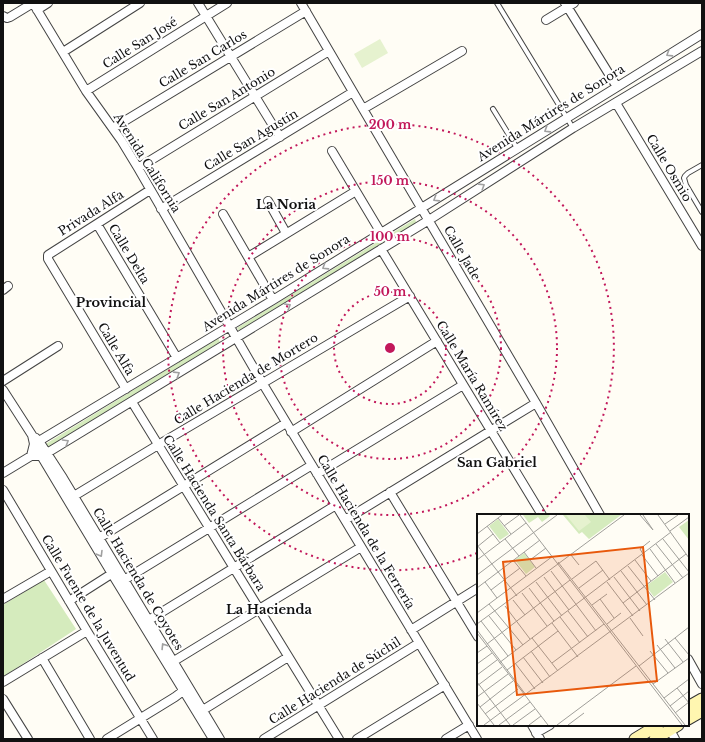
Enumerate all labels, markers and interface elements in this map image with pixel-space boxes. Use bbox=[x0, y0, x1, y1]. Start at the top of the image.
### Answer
street label: Calle San José bbox=[100, 14, 180, 71]
street label: Calle San Carlos bbox=[156, 26, 249, 91]
one-way arrow bbox=[666, 50, 673, 57]
street label: Avenida Mártires de Sonora bbox=[473, 61, 627, 165]
street label: Calle San Antonio bbox=[176, 64, 278, 133]
street label: Calle San Agustín bbox=[201, 106, 300, 174]
street label: Avenida California bbox=[110, 109, 184, 216]
text: 200 m bbox=[369, 117, 412, 132]
one-way arrow bbox=[544, 126, 551, 133]
street label: Calle Osmio bbox=[643, 131, 695, 204]
text: 150 m bbox=[371, 173, 410, 188]
one-way arrow bbox=[478, 183, 485, 191]
street label: Privada Alfa bbox=[55, 186, 126, 239]
one-way arrow bbox=[433, 194, 440, 201]
district label: La Noria bbox=[256, 196, 316, 213]
street label: Calle Delta bbox=[106, 221, 153, 287]
street label: Calle Jade bbox=[441, 223, 484, 283]
text: 100 m bbox=[370, 229, 411, 244]
street label: Avenida Mártires de Sonora bbox=[198, 231, 352, 335]
one-way arrow bbox=[323, 262, 330, 269]
text: 50 m bbox=[374, 284, 407, 299]
district label: Provincial bbox=[76, 294, 147, 311]
one-way arrow bbox=[284, 303, 291, 311]
street label: Calle María Ramírez bbox=[434, 318, 511, 434]
street label: Calle Alfa bbox=[95, 320, 138, 378]
street label: Calle Hacienda de Mortero bbox=[171, 329, 321, 428]
centre of rings bbox=[383, 341, 397, 355]
one-way arrow bbox=[173, 371, 180, 378]
street label: Calle Hacienda Santa Bárbara bbox=[160, 432, 269, 594]
one-way arrow bbox=[62, 439, 69, 446]
street label: Calle Hacienda de la Ferrería bbox=[314, 452, 419, 612]
district label: San Gabriel bbox=[457, 454, 537, 471]
street label: Calle Hacienda de Coyotes bbox=[90, 505, 187, 653]
inset map bbox=[477, 514, 689, 726]
street label: Calle Fuente de la Juventud bbox=[39, 532, 138, 684]
one-way arrow bbox=[96, 550, 103, 557]
district label: La Hacienda bbox=[226, 601, 313, 618]
street label: Calle Hacienda de Súchil bbox=[266, 634, 404, 727]
one-way arrow bbox=[162, 643, 169, 650]

